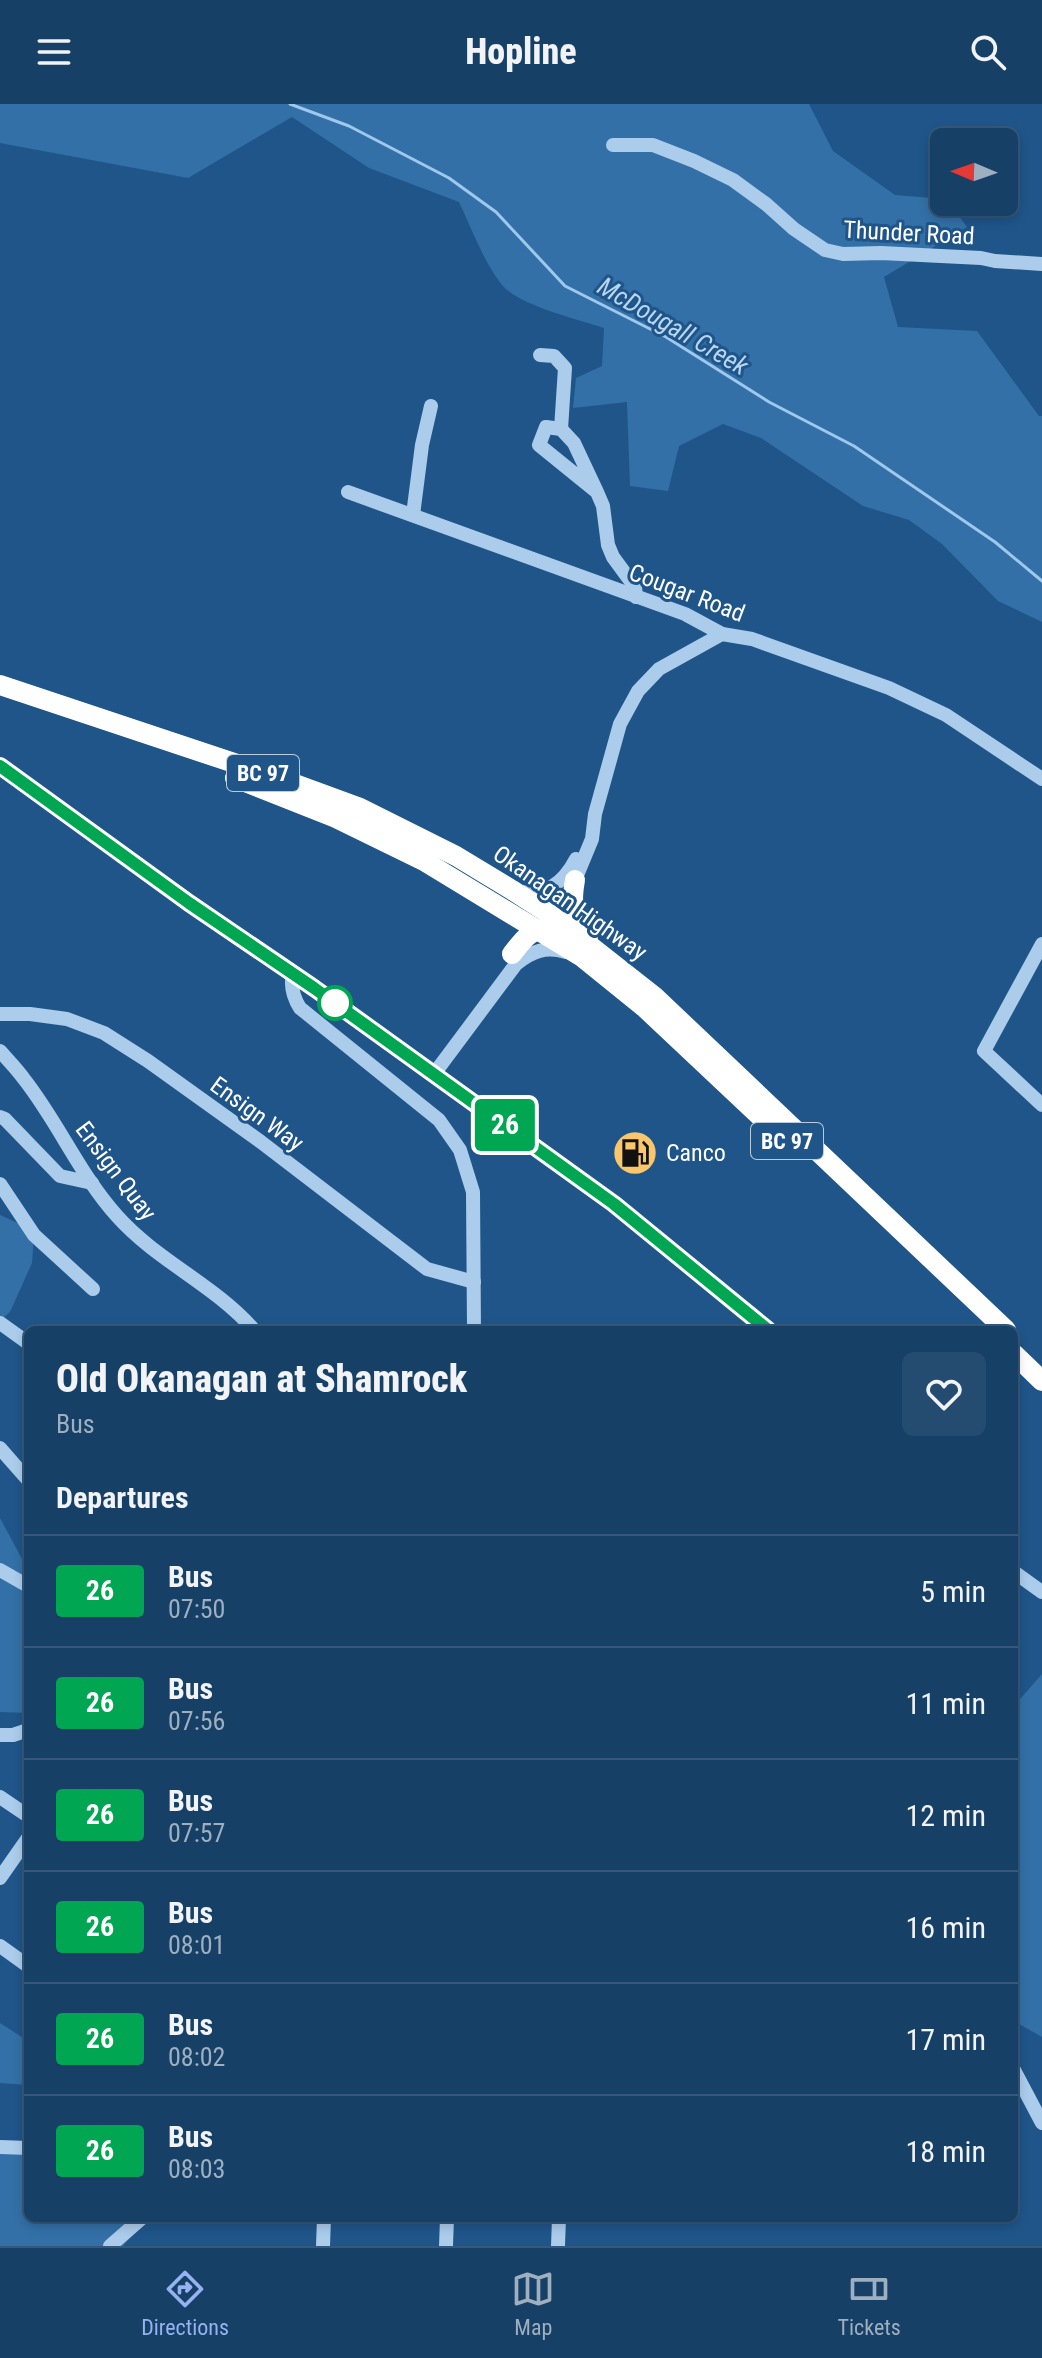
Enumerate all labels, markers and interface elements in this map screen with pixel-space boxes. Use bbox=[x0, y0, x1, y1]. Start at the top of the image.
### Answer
icon: menu bbox=[32, 30, 76, 74]
icon: search bbox=[966, 30, 1010, 74]
text: Hopline bbox=[465, 31, 577, 73]
north arrow bbox=[930, 128, 1018, 216]
map controls bbox=[930, 128, 1018, 216]
street label: Thunder Road bbox=[843, 216, 975, 250]
water label: McDougall Creek bbox=[592, 271, 754, 381]
street label: Cougar Road bbox=[625, 558, 749, 628]
road number: BC 97 bbox=[227, 755, 299, 791]
street label: Okanagan Highway bbox=[488, 840, 652, 966]
unlabelled marker bbox=[318, 986, 352, 1020]
street label: Ensign Way bbox=[205, 1071, 309, 1157]
line badge: 26 bbox=[469, 1099, 541, 1151]
text: 26 bbox=[491, 1108, 519, 1141]
street label: Ensign Quay bbox=[70, 1116, 162, 1226]
road number: BC 97 bbox=[751, 1123, 823, 1159]
fuel station icon: Canco bbox=[611, 1129, 659, 1177]
place label: Canco bbox=[666, 1139, 726, 1167]
button: heart bbox=[902, 1352, 986, 1436]
text: Old Okanagan at Shamrock bbox=[56, 1357, 467, 1401]
text: Bus bbox=[56, 1409, 95, 1439]
text: Departures bbox=[56, 1480, 189, 1515]
text: Bus bbox=[168, 1559, 213, 1594]
text: 26 bbox=[86, 1574, 114, 1607]
text: 5 min bbox=[920, 1574, 986, 1609]
text: 07:50 bbox=[168, 1594, 225, 1624]
text: Bus bbox=[168, 1671, 213, 1706]
text: 26 bbox=[86, 1686, 114, 1719]
text: 11 min bbox=[905, 1686, 986, 1721]
text: 07:56 bbox=[168, 1706, 225, 1736]
text: Bus bbox=[168, 1783, 213, 1818]
text: 26 bbox=[86, 1798, 114, 1831]
text: 12 min bbox=[905, 1798, 986, 1833]
text: 07:57 bbox=[168, 1818, 225, 1848]
text: Bus bbox=[168, 1895, 213, 1930]
text: 26 bbox=[86, 1910, 114, 1943]
text: 16 min bbox=[905, 1910, 986, 1945]
text: 08:01 bbox=[168, 1930, 225, 1960]
text: Bus bbox=[168, 2007, 213, 2042]
text: 26 bbox=[86, 2022, 114, 2055]
text: 17 min bbox=[905, 2022, 986, 2057]
text: 08:02 bbox=[168, 2042, 225, 2072]
text: Bus bbox=[168, 2119, 213, 2154]
text: 26 bbox=[86, 2134, 114, 2167]
text: 18 min bbox=[905, 2134, 986, 2169]
text: 08:03 bbox=[168, 2154, 225, 2184]
tab: Directions bbox=[141, 2267, 229, 2340]
tab: Map bbox=[511, 2267, 555, 2340]
tab: Tickets bbox=[838, 2267, 901, 2340]

